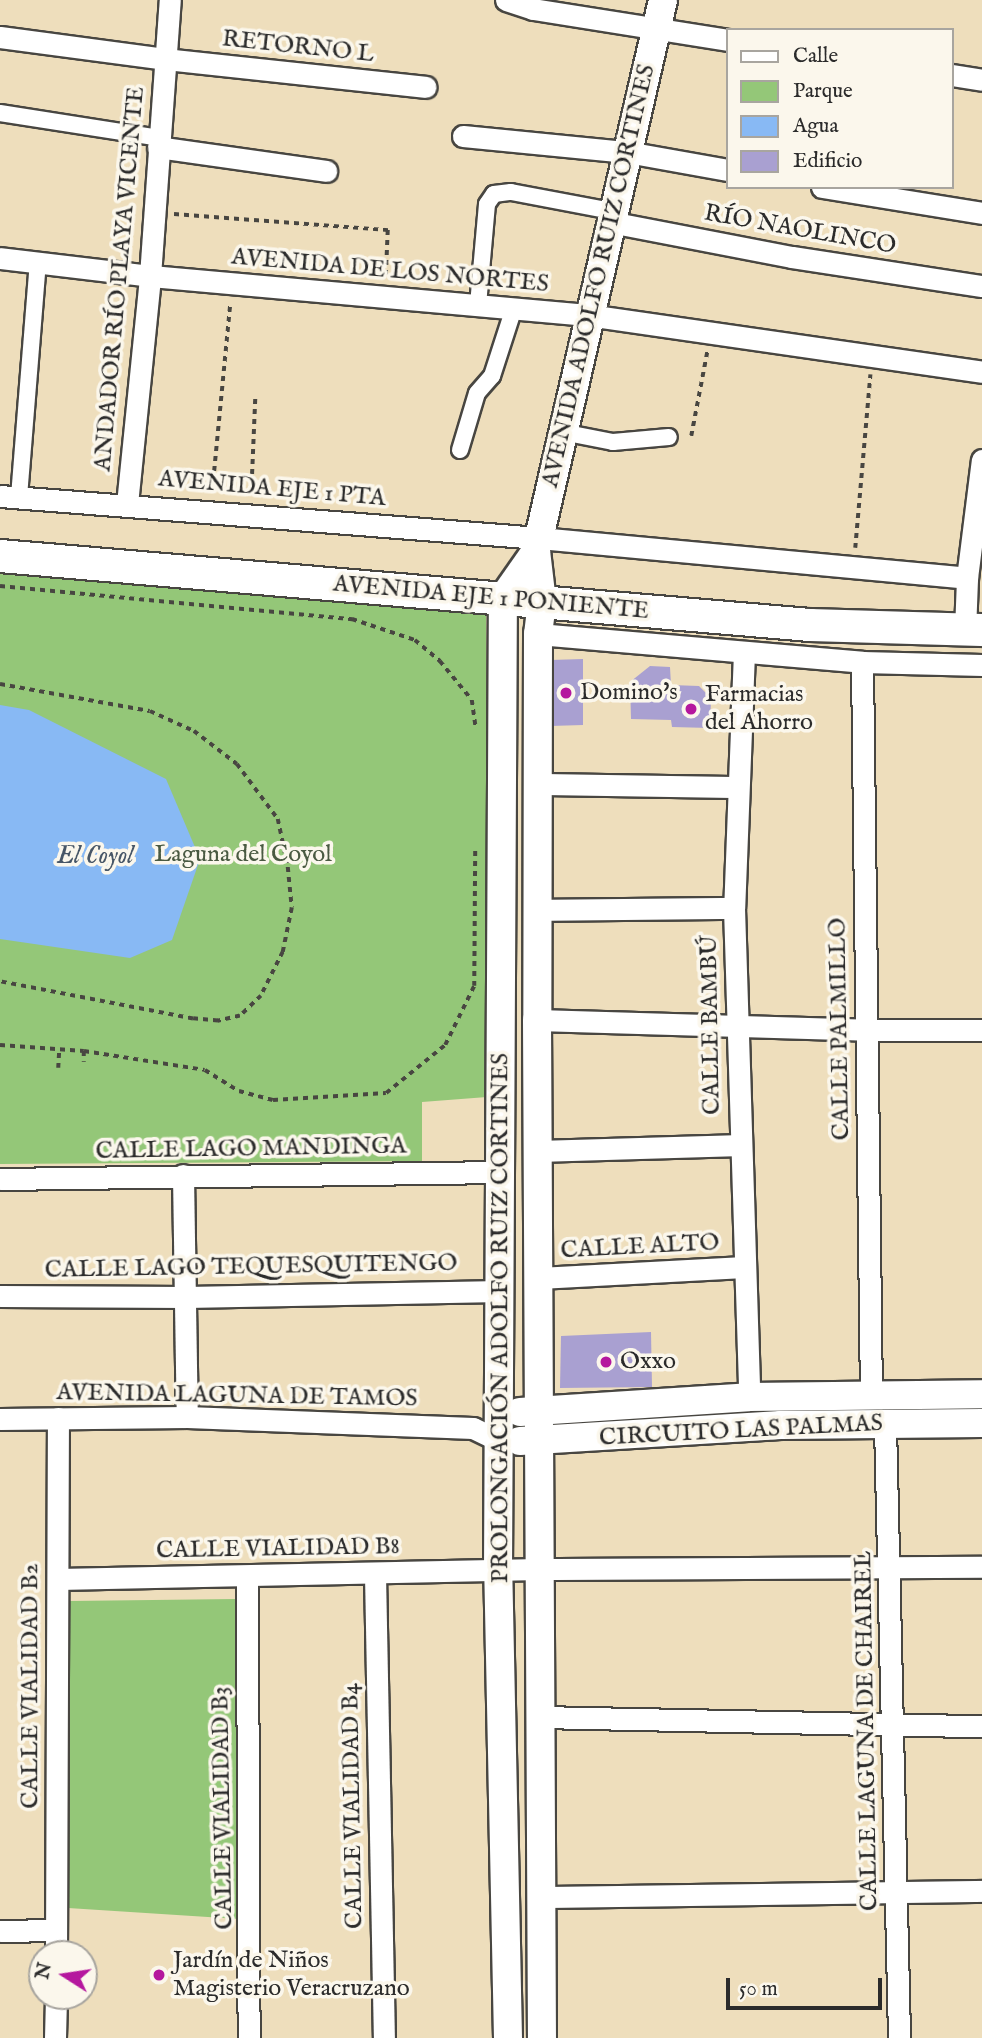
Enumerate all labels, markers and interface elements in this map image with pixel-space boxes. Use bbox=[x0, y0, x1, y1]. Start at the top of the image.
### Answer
street label: RETORNO L bbox=[221, 25, 375, 69]
legend bbox=[726, 28, 954, 189]
text: Calle bbox=[793, 43, 838, 70]
street label: AVENIDA ADOLFO RUIZ CORTINES bbox=[536, 62, 662, 490]
text: Parque bbox=[793, 78, 853, 105]
street label: ANDADOR RÍO PLAYA VICENTE bbox=[89, 85, 151, 473]
text: Agua bbox=[793, 113, 839, 140]
text: Edificio bbox=[793, 148, 862, 175]
street label: RÍO NAOLINCO bbox=[702, 199, 898, 261]
street label: AVENIDA DE LOS NORTES bbox=[230, 243, 550, 299]
street label: AVENIDA EJE 1 PTA bbox=[157, 465, 387, 513]
street label: AVENIDA EJE 1 PONIENTE bbox=[332, 570, 650, 626]
place label: Domino's bbox=[580, 679, 678, 707]
place label: Farmacias del Ahorro bbox=[705, 681, 813, 737]
marker: Domino's bbox=[558, 685, 574, 701]
marker: Farmacias del Ahorro bbox=[683, 701, 699, 717]
water label: El Coyol bbox=[57, 840, 133, 872]
park label: Laguna del Coyol bbox=[154, 841, 332, 869]
street label: CALLE PALMILLO bbox=[824, 917, 856, 1141]
street label: CALLE BAMBÚ bbox=[695, 935, 727, 1115]
street label: PROLONGACIÓN ADOLFO RUIZ CORTINES bbox=[487, 1053, 515, 1583]
street label: CALLE LAGO MANDINGA bbox=[95, 1132, 407, 1166]
street label: CALLE ALTO bbox=[560, 1228, 720, 1266]
street label: CALLE LAGO TEQUESQUITENGO bbox=[44, 1249, 458, 1285]
place label: Oxxo bbox=[620, 1348, 676, 1376]
marker: Oxxo bbox=[598, 1354, 614, 1370]
street label: AVENIDA LAGUNA DE TAMOS bbox=[56, 1378, 418, 1414]
street label: CIRCUITO LAS PALMAS bbox=[598, 1409, 884, 1453]
street label: CALLE VIALIDAD B8 bbox=[156, 1532, 400, 1566]
street label: CALLE LAGUNA DE CHAIREL bbox=[849, 1551, 885, 1911]
street label: CALLE VIALIDAD B2 bbox=[17, 1563, 45, 1809]
street label: CALLE VIALIDAD B4 bbox=[336, 1683, 370, 1929]
street label: CALLE VIALIDAD B3 bbox=[206, 1686, 240, 1930]
north arrow bbox=[28, 1940, 98, 2010]
place label: Jardín de Niños Magisterio Veracruzano bbox=[173, 1947, 410, 2003]
text: N bbox=[31, 1961, 58, 1982]
scale bar bbox=[730, 1965, 886, 2009]
marker: Jardín de Niños Magisterio Veracruzano bbox=[151, 1967, 167, 1983]
text: 50 m bbox=[739, 1976, 778, 2003]

